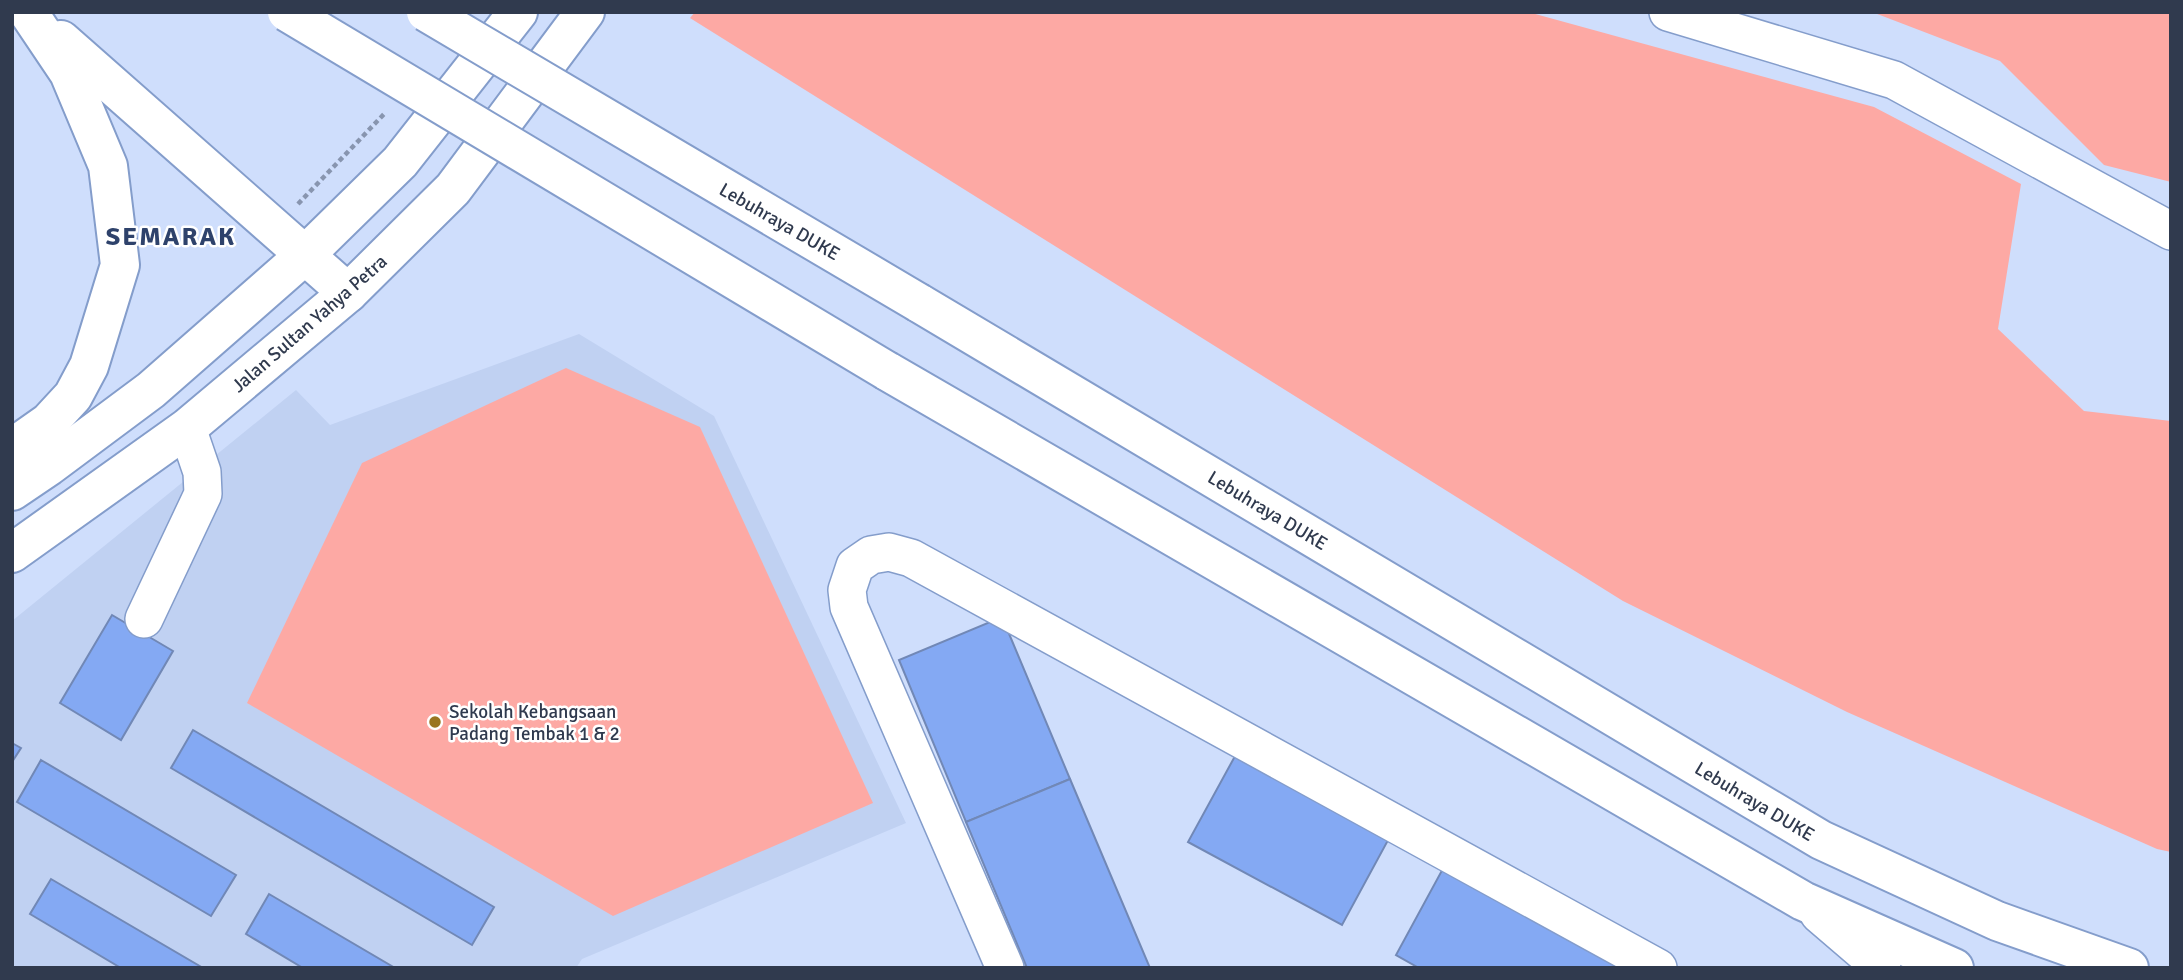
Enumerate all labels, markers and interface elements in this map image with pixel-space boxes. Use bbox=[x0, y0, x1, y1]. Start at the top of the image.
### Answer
street label: Lebuhraya DUKE bbox=[715, 178, 844, 266]
district label: SEMARAK bbox=[106, 221, 236, 253]
street label: Jalan Sultan Yahya Petra bbox=[227, 250, 392, 398]
street label: Lebuhraya DUKE bbox=[1203, 466, 1332, 556]
place label: Sekolah Kebangsaan Padang Tembak 1 & 2 bbox=[449, 700, 620, 746]
marker: Sekolah Kebangsaan Padang Tembak 1 & 2 bbox=[427, 714, 443, 730]
street label: Lebuhraya DUKE bbox=[1690, 757, 1819, 847]

